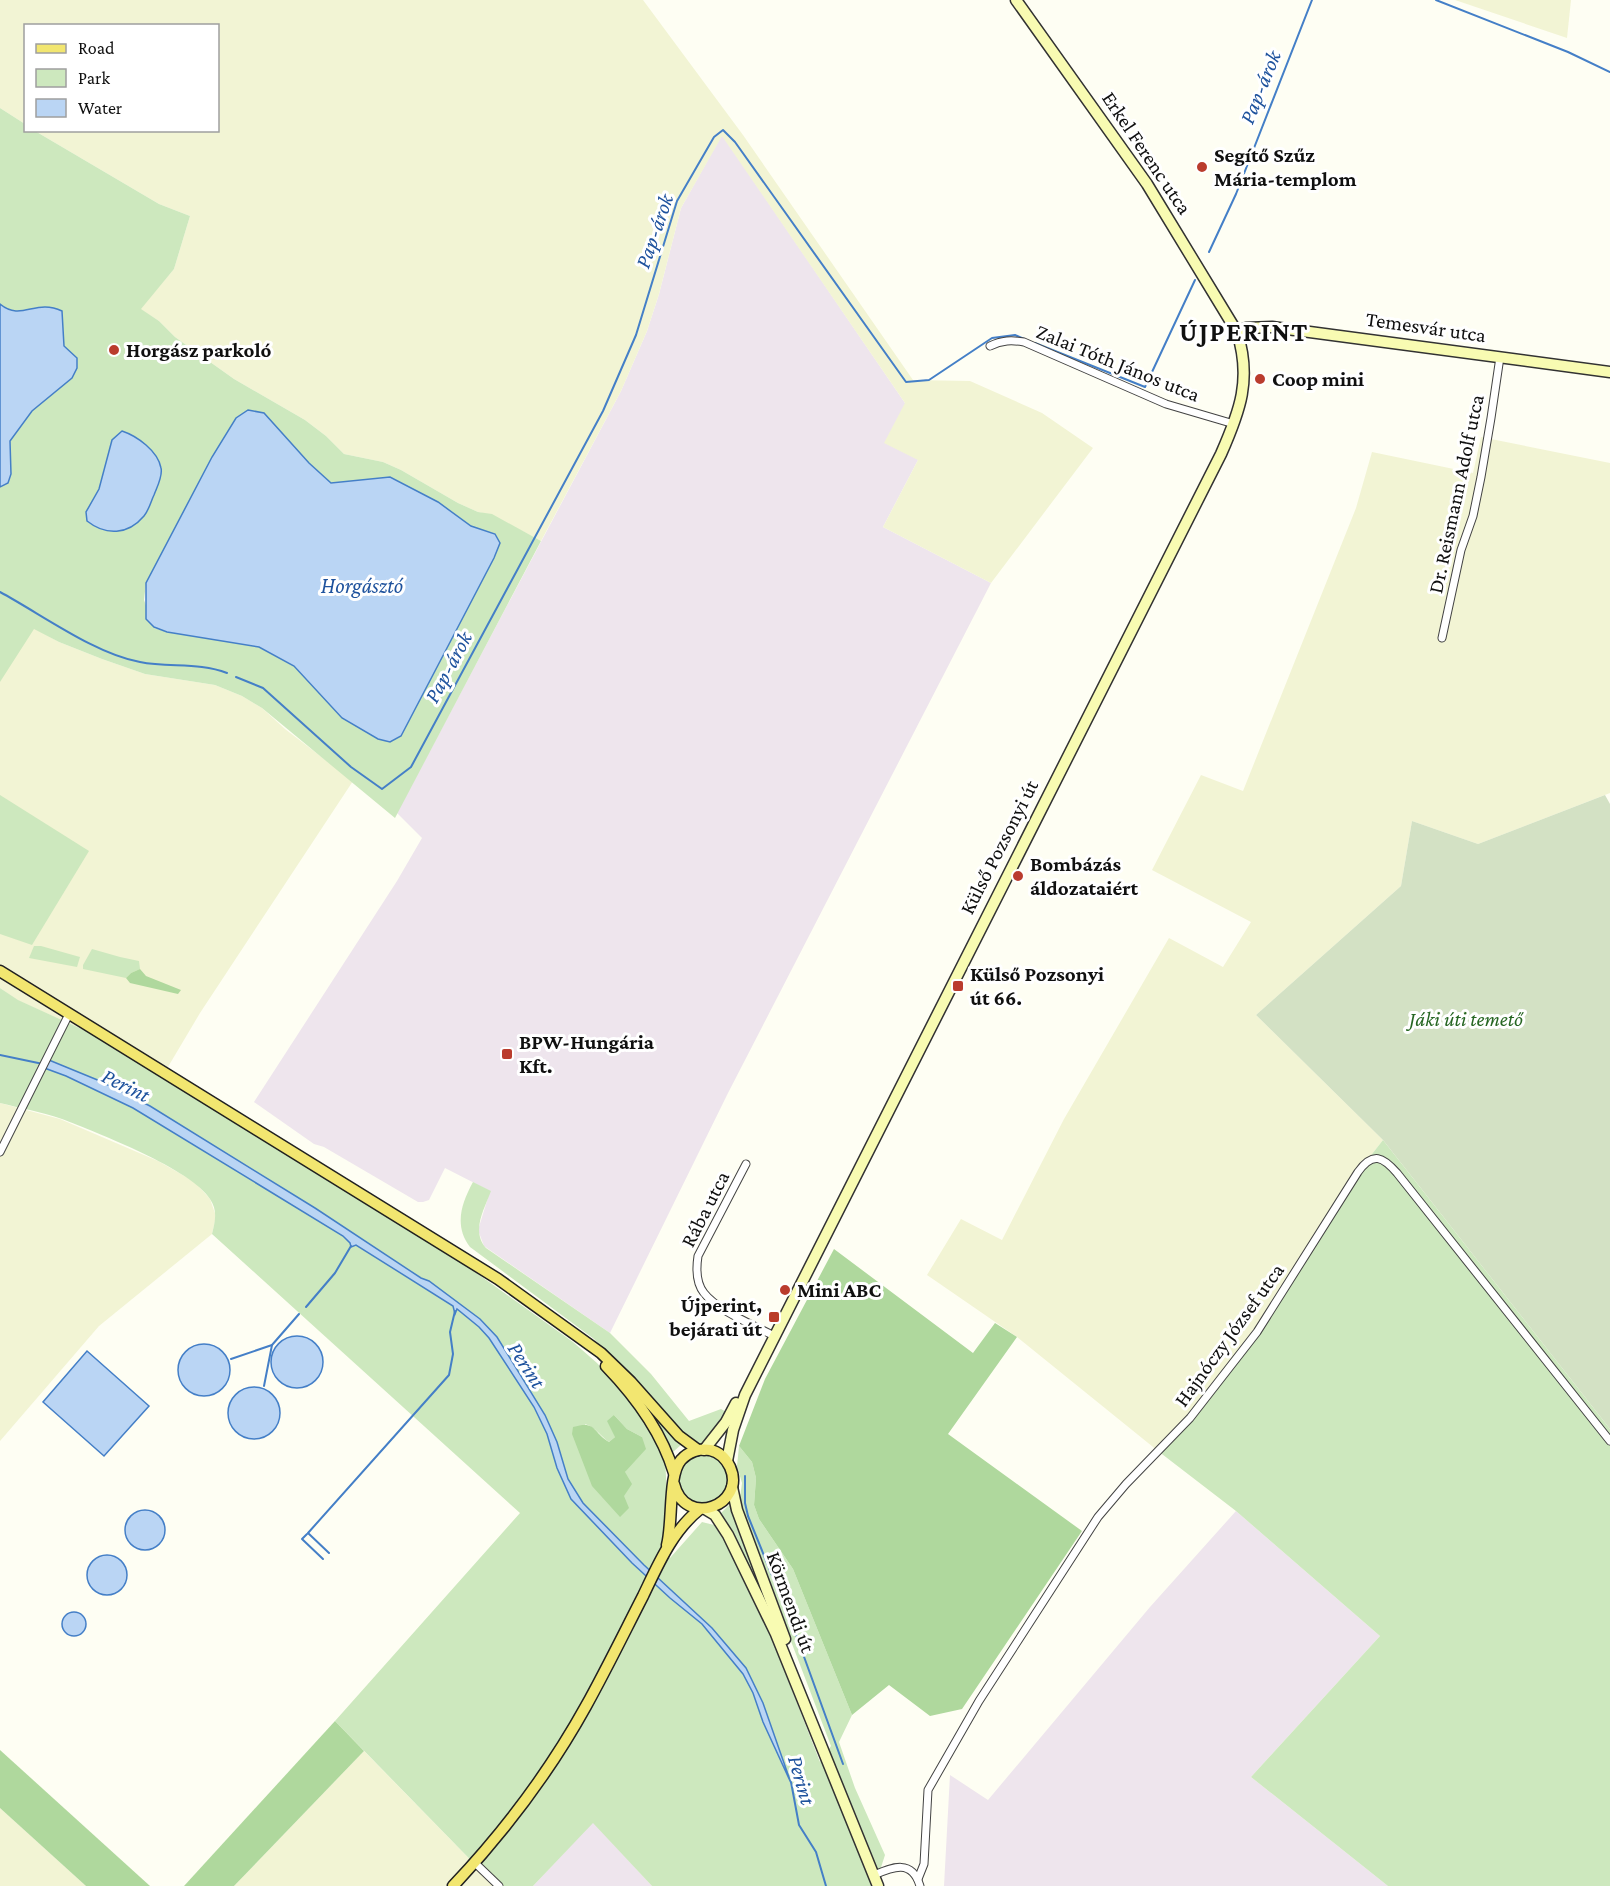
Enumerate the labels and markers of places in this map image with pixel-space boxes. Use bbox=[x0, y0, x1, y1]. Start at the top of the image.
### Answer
place label: Segítő Szűz Mária-templom bbox=[1214, 143, 1357, 191]
marker: Segítő Szűz Mária-templom bbox=[1195, 160, 1209, 174]
place label: Horgász parkoló bbox=[126, 338, 271, 362]
marker: Horgász parkoló bbox=[107, 343, 121, 357]
place label: Coop mini bbox=[1272, 367, 1364, 391]
marker: Coop mini bbox=[1253, 372, 1267, 386]
place label: Bombázás áldozataiért bbox=[1030, 852, 1139, 900]
marker: Bombázás áldozataiért bbox=[1011, 869, 1025, 883]
place label: Külső Pozsonyi út 66. bbox=[970, 962, 1104, 1010]
marker: Külső Pozsonyi út 66. bbox=[951, 979, 965, 993]
place label: BPW-Hungária Kft. bbox=[519, 1030, 655, 1078]
marker: BPW-Hungária Kft. bbox=[500, 1047, 514, 1061]
place label: Mini ABC bbox=[797, 1278, 881, 1302]
marker: Mini ABC bbox=[778, 1283, 792, 1297]
place label: Újperint, bejárati út bbox=[668, 1293, 762, 1341]
marker: Újperint, bejárati út bbox=[767, 1310, 781, 1324]

